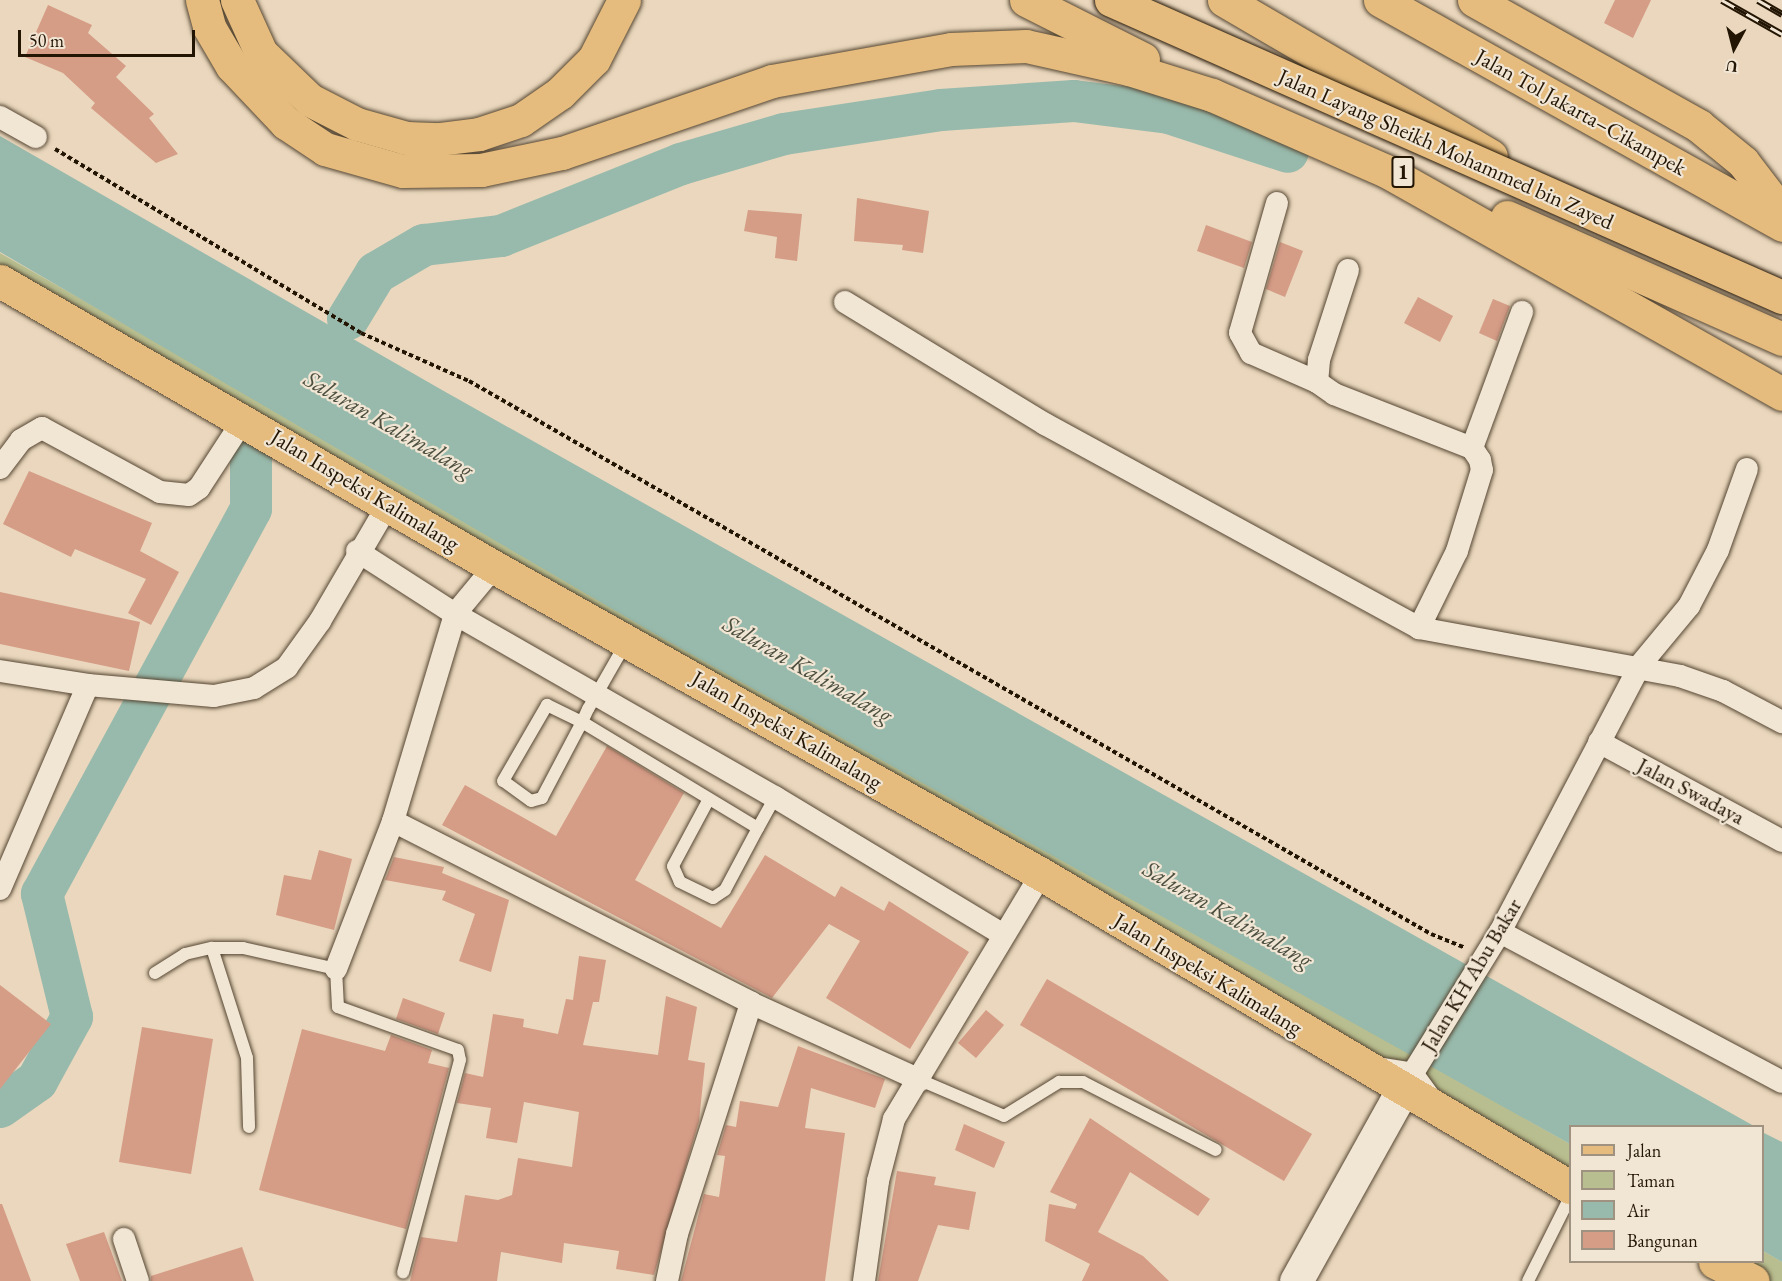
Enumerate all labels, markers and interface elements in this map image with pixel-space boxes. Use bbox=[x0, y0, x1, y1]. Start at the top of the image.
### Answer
scale bar bbox=[21, 18, 198, 56]
north arrow bbox=[1704, 18, 1764, 78]
text: 50 m bbox=[29, 29, 64, 52]
street label: Jalan Tol Jakarta–Cikampek bbox=[1471, 43, 1691, 181]
text: U bbox=[1725, 55, 1739, 78]
street label: Jalan Layang Sheikh Mohammed bin Zayed bbox=[1274, 63, 1618, 235]
road number: 1 bbox=[1391, 154, 1415, 190]
water label: Saluran Kalimalang bbox=[299, 364, 479, 484]
street label: Jalan Inspeksi Kalimalang bbox=[266, 423, 464, 557]
water label: Saluran Kalimalang bbox=[718, 609, 898, 729]
street label: Jalan Inspeksi Kalimalang bbox=[687, 665, 887, 795]
street label: Jalan Swadaya bbox=[1633, 752, 1749, 830]
water label: Saluran Kalimalang bbox=[1138, 854, 1318, 974]
street label: Jalan KH Abu Bakar bbox=[1415, 894, 1527, 1056]
street label: Jalan Inspeksi Kalimalang bbox=[1109, 907, 1307, 1041]
legend bbox=[1569, 1125, 1764, 1263]
text: Jalan bbox=[1627, 1139, 1661, 1162]
text: Taman bbox=[1627, 1169, 1675, 1192]
text: Air bbox=[1627, 1199, 1650, 1222]
text: Bangunan bbox=[1627, 1229, 1698, 1252]

